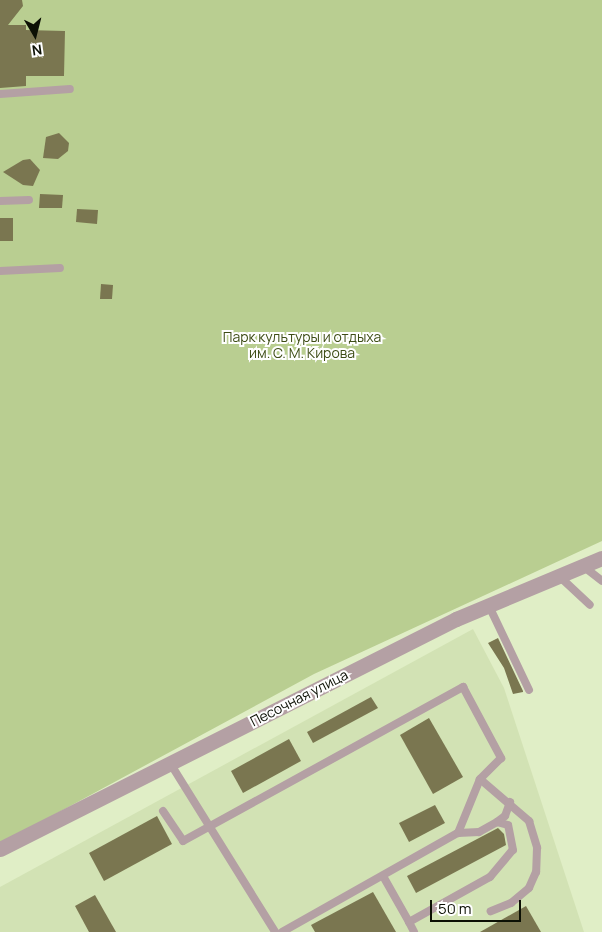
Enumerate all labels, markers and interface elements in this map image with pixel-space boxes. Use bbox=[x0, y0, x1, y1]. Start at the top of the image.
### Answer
north arrow bbox=[10, 10, 60, 60]
text: N bbox=[31, 40, 43, 60]
park label: Парк культуры и отдыха им. С. М. Кирова bbox=[223, 329, 381, 362]
street label: Песочная улица bbox=[247, 666, 351, 730]
scale bar bbox=[432, 890, 523, 922]
text: 50 m bbox=[438, 898, 472, 919]

